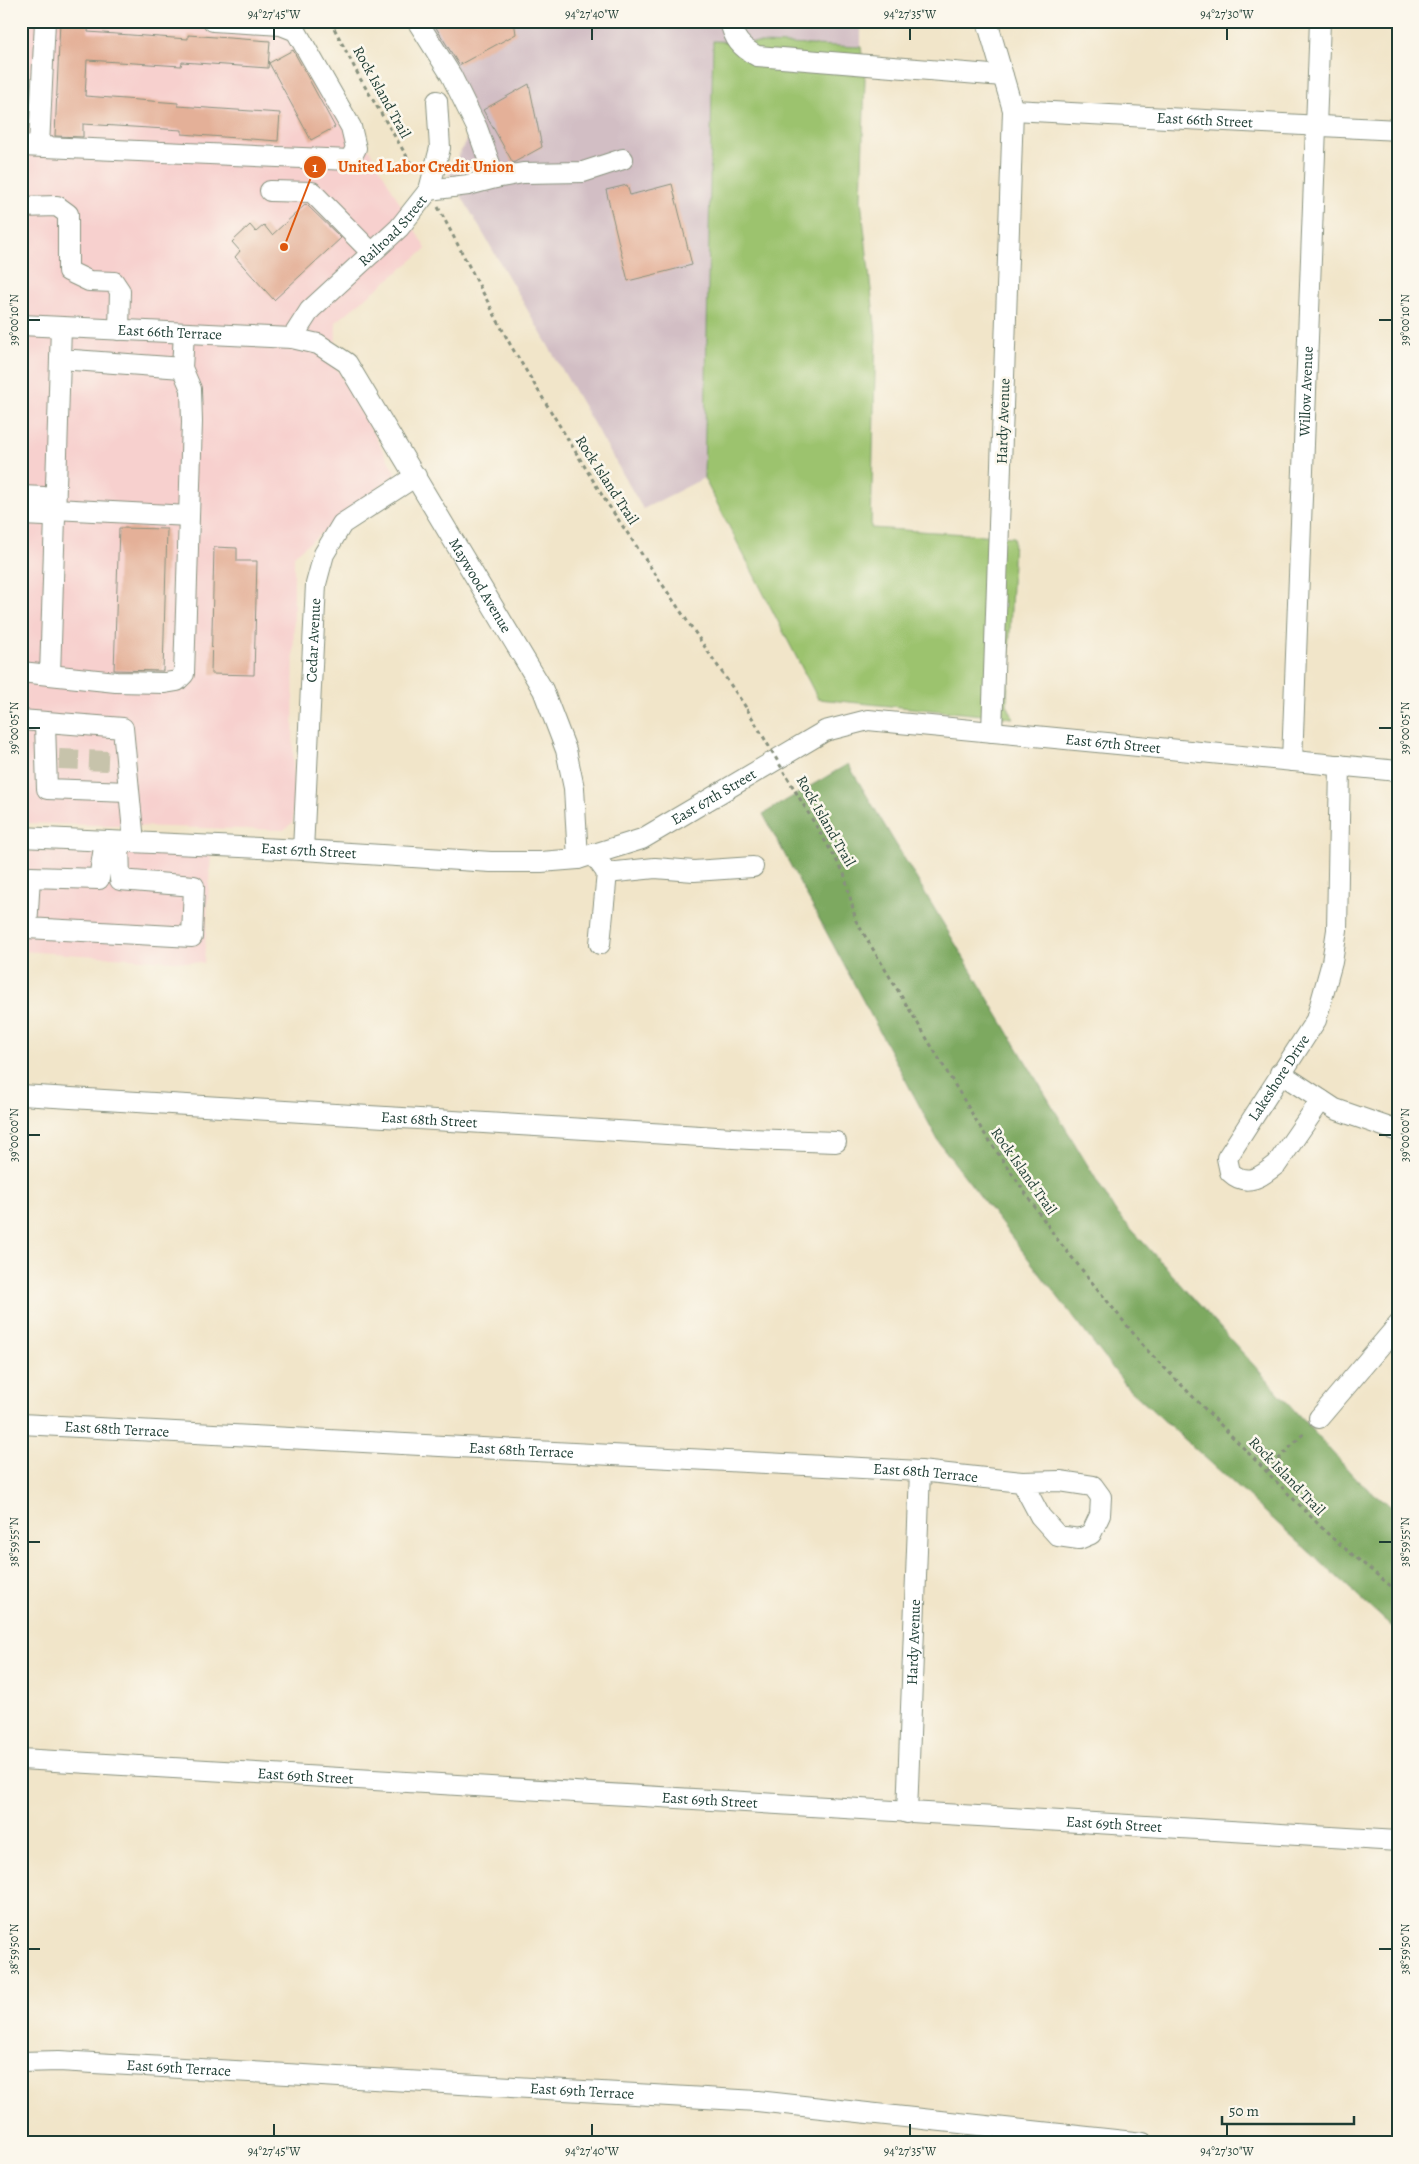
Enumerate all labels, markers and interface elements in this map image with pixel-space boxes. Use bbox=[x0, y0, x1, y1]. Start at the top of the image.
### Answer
text: 94°27'45"W bbox=[248, 6, 301, 22]
text: 94°27'40"W bbox=[565, 6, 620, 22]
text: 94°27'35"W bbox=[884, 6, 937, 22]
text: 94°27'30"W bbox=[1200, 6, 1255, 22]
street label: Rock Island Trail bbox=[348, 42, 416, 142]
street label: East 66th Street bbox=[1156, 107, 1253, 132]
callout: United Labor Credit Union bbox=[303, 151, 524, 182]
text: United Labor Credit Union bbox=[338, 156, 514, 178]
text: 1 bbox=[312, 157, 318, 177]
street label: Railroad Street bbox=[354, 191, 431, 271]
text: 39°00'10"N bbox=[6, 294, 22, 346]
text: 39°00'10"N bbox=[1397, 294, 1413, 346]
street label: East 66th Terrace bbox=[117, 320, 223, 345]
street label: Willow Avenue bbox=[1294, 345, 1318, 438]
street label: Hardy Avenue bbox=[992, 377, 1015, 464]
street label: Rock Island Trail bbox=[571, 432, 643, 529]
street label: Maywood Avenue bbox=[444, 534, 517, 637]
street label: Cedar Avenue bbox=[301, 597, 325, 683]
text: 39°00'05"N bbox=[6, 701, 22, 754]
text: 39°00'05"N bbox=[1397, 701, 1413, 754]
street label: East 67th Street bbox=[1065, 729, 1162, 758]
street label: East 67th Street bbox=[667, 764, 760, 830]
street label: Rock Island Trail bbox=[792, 772, 860, 871]
street label: East 67th Street bbox=[260, 838, 357, 863]
street label: Lakeshore Drive bbox=[1243, 1031, 1314, 1125]
street label: East 68th Street bbox=[380, 1107, 478, 1133]
text: 39°00'00"N bbox=[6, 1108, 22, 1162]
text: 39°00'00"N bbox=[1397, 1108, 1413, 1162]
street label: Rock Island Trail bbox=[986, 1123, 1062, 1219]
street label: East 68th Terrace bbox=[64, 1416, 170, 1442]
street label: Rock Island Trail bbox=[1244, 1432, 1330, 1520]
street label: East 68th Terrace bbox=[468, 1437, 575, 1463]
street label: East 68th Terrace bbox=[873, 1459, 979, 1487]
text: 38°59'55"N bbox=[6, 1517, 22, 1567]
text: 38°59'55"N bbox=[1397, 1517, 1413, 1567]
street label: Hardy Avenue bbox=[902, 1598, 925, 1686]
street label: East 69th Street bbox=[257, 1763, 354, 1789]
street label: East 69th Street bbox=[661, 1787, 758, 1813]
street label: East 69th Street bbox=[1065, 1811, 1163, 1837]
text: 38°59'50"N bbox=[6, 1923, 22, 1974]
text: 38°59'50"N bbox=[1397, 1923, 1413, 1974]
street label: East 69th Terrace bbox=[126, 2055, 232, 2081]
street label: East 69th Terrace bbox=[529, 2078, 635, 2104]
scale bar bbox=[1222, 2094, 1354, 2126]
text: 50 m bbox=[1229, 2101, 1259, 2121]
text: 94°27'45"W bbox=[248, 2143, 301, 2159]
text: 94°27'40"W bbox=[565, 2143, 620, 2159]
text: 94°27'35"W bbox=[884, 2143, 937, 2159]
text: 94°27'30"W bbox=[1200, 2143, 1255, 2159]

